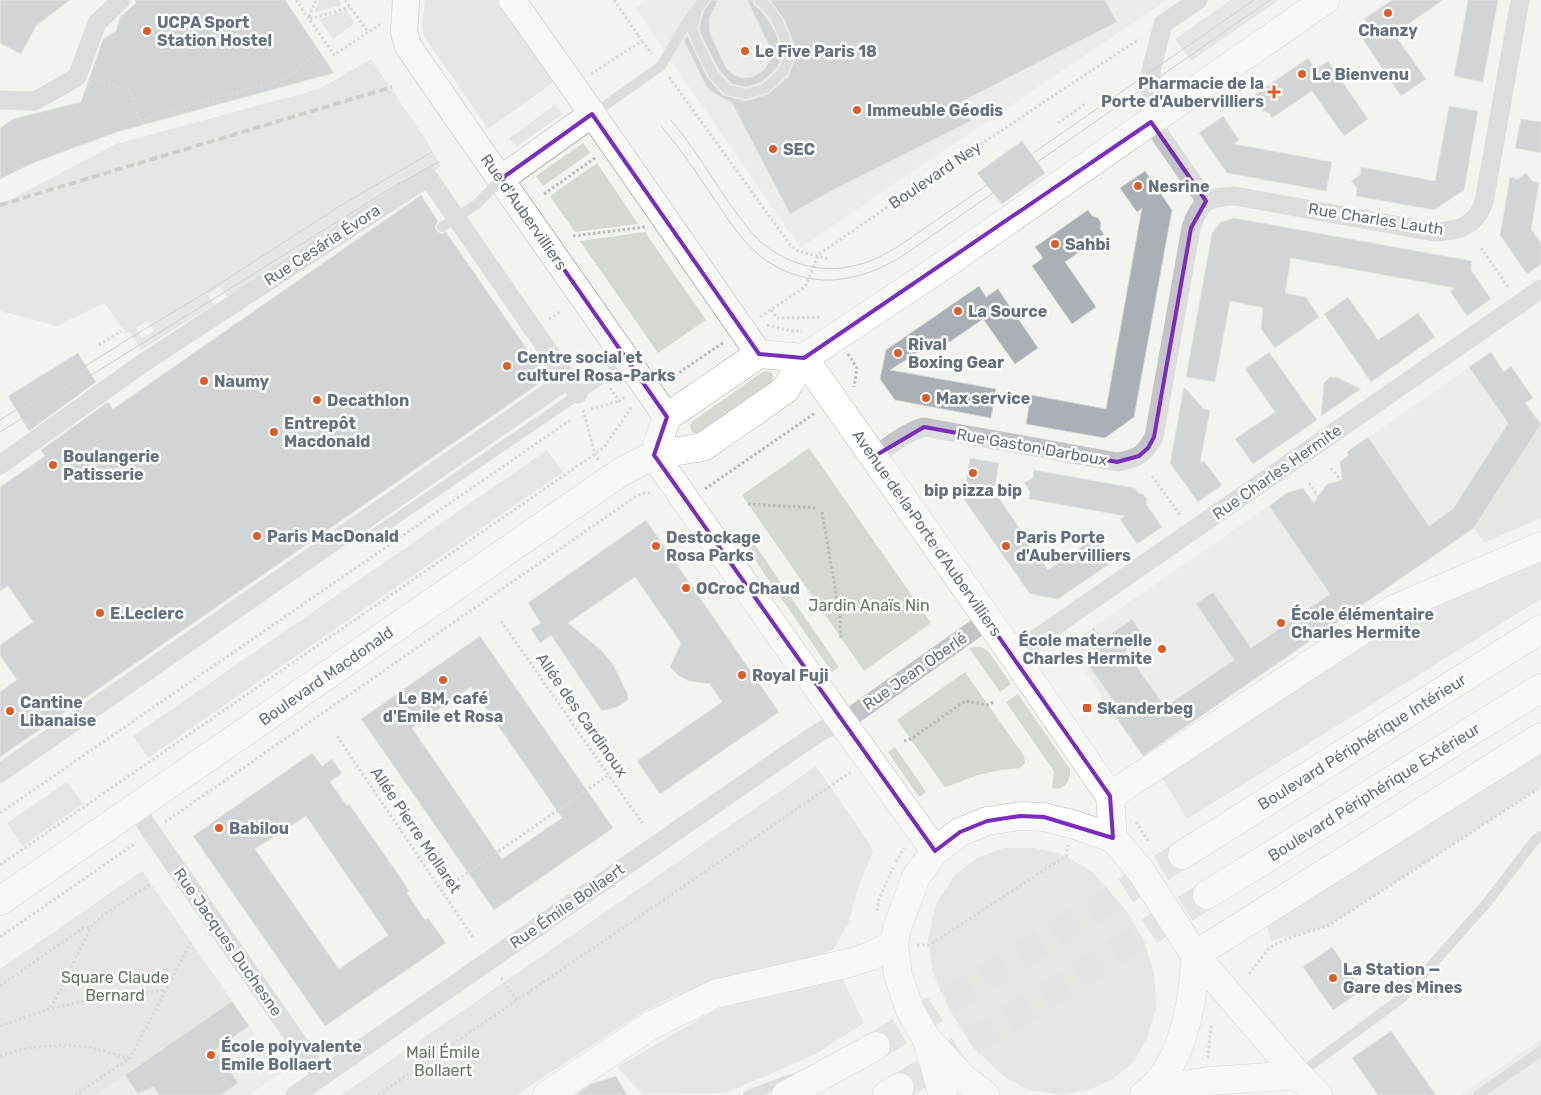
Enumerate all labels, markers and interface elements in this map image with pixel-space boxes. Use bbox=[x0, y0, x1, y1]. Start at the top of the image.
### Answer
marker: Chanzy bbox=[1382, 7, 1394, 19]
place label: UCPA Sport Station Hostel bbox=[157, 13, 272, 50]
place label: Chanzy bbox=[1358, 21, 1418, 40]
marker: UCPA Sport Station Hostel bbox=[141, 25, 153, 37]
place label: Le Five Paris 18 bbox=[755, 42, 877, 61]
marker: Le Five Paris 18 bbox=[739, 45, 751, 57]
place label: Le Bienvenu bbox=[1312, 65, 1409, 84]
marker: Le Bienvenu bbox=[1296, 68, 1308, 80]
place label: Pharmacie de la Porte d'Aubervilliers bbox=[1101, 74, 1264, 111]
marker: Pharmacie de la Porte d'Aubervilliers bbox=[1268, 86, 1280, 98]
place label: Immeuble Géodis bbox=[867, 101, 1003, 120]
marker: Immeuble Géodis bbox=[851, 104, 863, 116]
street label: Boulevard Ney bbox=[885, 137, 985, 213]
place label: SEC bbox=[783, 140, 815, 159]
marker: SEC bbox=[767, 143, 779, 155]
street label: Rue d'Aubervilliers bbox=[477, 150, 571, 274]
place label: Nesrine bbox=[1148, 177, 1210, 196]
marker: Nesrine bbox=[1132, 180, 1144, 192]
street label: Rue Charles Lauth bbox=[1307, 199, 1445, 239]
street label: Rue Cesária Évora bbox=[261, 200, 383, 290]
place label: Sahbi bbox=[1065, 235, 1110, 254]
marker: Sahbi bbox=[1049, 238, 1061, 250]
place label: La Source bbox=[968, 302, 1047, 321]
marker: La Source bbox=[952, 305, 964, 317]
place label: Rival Boxing Gear bbox=[908, 335, 1005, 372]
marker: Rival Boxing Gear bbox=[892, 347, 904, 359]
place label: Centre social et culturel Rosa-Parks bbox=[517, 348, 676, 385]
marker: Centre social et culturel Rosa-Parks bbox=[501, 360, 513, 372]
place label: Naumy bbox=[214, 372, 270, 391]
marker: Naumy bbox=[198, 375, 210, 387]
place label: Max service bbox=[936, 389, 1030, 408]
place label: Decathlon bbox=[327, 391, 409, 410]
marker: Max service bbox=[920, 392, 932, 404]
marker: Decathlon bbox=[311, 394, 323, 406]
place label: Entrepôt Macdonald bbox=[284, 414, 370, 451]
street label: Rue Charles Hermite bbox=[1209, 420, 1345, 524]
street label: Rue Gaston Darboux bbox=[955, 424, 1109, 470]
marker: Entrepôt Macdonald bbox=[268, 426, 280, 438]
street label: Avenue de la Porte d'Aubervilliers bbox=[848, 426, 1006, 640]
place label: Boulangerie Patisserie bbox=[63, 447, 160, 484]
marker: Boulangerie Patisserie bbox=[47, 459, 59, 471]
marker: bip pizza bip bbox=[967, 467, 979, 479]
place label: bip pizza bip bbox=[924, 481, 1022, 500]
place label: Paris MacDonald bbox=[267, 527, 399, 546]
place label: Destockage Rosa Parks bbox=[666, 528, 761, 565]
place label: Paris Porte d'Aubervilliers bbox=[1016, 528, 1131, 565]
marker: Paris MacDonald bbox=[251, 530, 263, 542]
marker: Destockage Rosa Parks bbox=[650, 540, 662, 552]
marker: Paris Porte d'Aubervilliers bbox=[1000, 540, 1012, 552]
place label: OCroc Chaud bbox=[696, 579, 800, 598]
marker: OCroc Chaud bbox=[680, 582, 692, 594]
park label: Jardin Anaïs Nin bbox=[808, 596, 930, 615]
place label: E.Leclerc bbox=[110, 604, 184, 623]
place label: École élémentaire Charles Hermite bbox=[1291, 604, 1434, 642]
marker: E.Leclerc bbox=[94, 607, 106, 619]
marker: École élémentaire Charles Hermite bbox=[1275, 617, 1287, 629]
street label: Boulevard Macdonald bbox=[255, 622, 397, 730]
street label: Rue Jean Oberlé bbox=[859, 628, 971, 714]
place label: École maternelle Charles Hermite bbox=[1018, 630, 1152, 668]
marker: École maternelle Charles Hermite bbox=[1156, 643, 1168, 655]
street label: Allée des Cardinoux bbox=[532, 649, 632, 781]
place label: Royal Fuji bbox=[752, 666, 829, 685]
marker: Royal Fuji bbox=[736, 669, 748, 681]
street label: Boulevard Périphérique Intérieur bbox=[1254, 670, 1470, 814]
marker: Le BM, café d'Emile et Rosa bbox=[437, 674, 449, 686]
place label: Le BM, café d'Emile et Rosa bbox=[383, 689, 503, 726]
place label: Cantine Libanaise bbox=[20, 693, 96, 730]
place label: Skanderbeg bbox=[1097, 699, 1193, 718]
marker: Skanderbeg bbox=[1081, 702, 1093, 714]
marker: Cantine Libanaise bbox=[4, 705, 16, 717]
street label: Boulevard Périphérique Extérieur bbox=[1265, 719, 1483, 865]
street label: Allée Pierre Mollaret bbox=[367, 763, 465, 897]
place label: Babilou bbox=[229, 819, 289, 838]
marker: Babilou bbox=[213, 822, 225, 834]
street label: Rue Émile Bollaert bbox=[506, 859, 628, 953]
street label: Rue Jacques Duchesne bbox=[170, 864, 286, 1020]
place label: La Station — Gare des Mines bbox=[1343, 960, 1463, 997]
park label: Square Claude Bernard bbox=[61, 968, 169, 1005]
marker: La Station — Gare des Mines bbox=[1327, 972, 1339, 984]
place label: École polyvalente Emile Bollaert bbox=[221, 1036, 362, 1074]
park label: Mail Émile Bollaert bbox=[406, 1043, 480, 1080]
marker: École polyvalente Emile Bollaert bbox=[205, 1049, 217, 1061]

